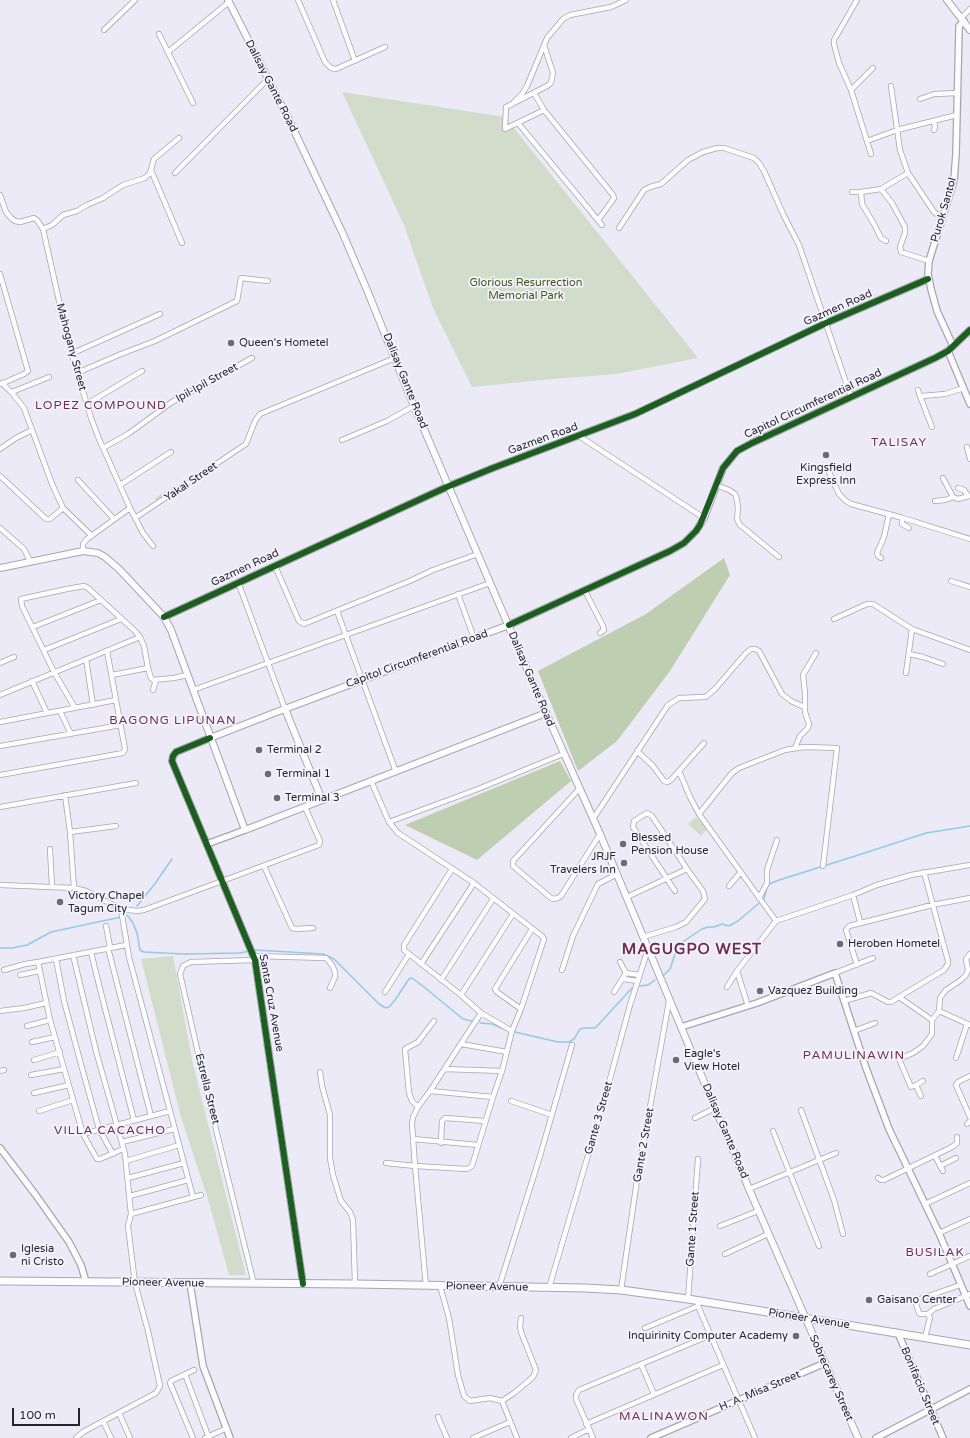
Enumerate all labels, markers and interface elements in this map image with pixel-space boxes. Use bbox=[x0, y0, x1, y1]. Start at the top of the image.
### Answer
street label: Dalisay Gante Road bbox=[242, 38, 300, 134]
street label: Purok Santol bbox=[928, 176, 960, 244]
park label: Glorious Resurrection Memorial Park bbox=[470, 276, 582, 302]
street label: Gazmen Road bbox=[802, 287, 874, 329]
street label: Mahogany Street bbox=[53, 302, 89, 392]
street label: Dalisay Gante Road bbox=[380, 331, 430, 431]
place label: Queen's Hometel bbox=[239, 336, 329, 350]
marker: Queen's Hometel bbox=[226, 338, 236, 348]
street label: Ipil-Ipil Street bbox=[174, 360, 240, 406]
street label: Capitol Circumferential Road bbox=[742, 366, 884, 442]
district label: LOPEZ COMPOUND bbox=[35, 399, 167, 413]
street label: Gazmen Road bbox=[506, 420, 580, 458]
district label: TALISAY bbox=[871, 436, 927, 450]
marker: Kingsfield Express Inn bbox=[821, 450, 831, 460]
street label: Yakal Street bbox=[162, 459, 220, 505]
place label: Kingsfield Express Inn bbox=[796, 461, 856, 487]
street label: Gazmen Road bbox=[209, 546, 281, 590]
street label: Capitol Circumferential Road bbox=[344, 627, 490, 691]
street label: Dalisay Gante Road bbox=[505, 630, 557, 728]
district label: BAGONG LIPUNAN bbox=[109, 714, 237, 728]
place label: Terminal 2 bbox=[267, 743, 322, 757]
marker: Terminal 2 bbox=[254, 745, 264, 755]
place label: Terminal 1 bbox=[276, 767, 331, 781]
marker: Terminal 1 bbox=[263, 769, 273, 779]
place label: Terminal 3 bbox=[285, 791, 340, 805]
marker: Terminal 3 bbox=[272, 793, 282, 803]
place label: Blessed Pension House bbox=[631, 831, 708, 857]
marker: Blessed Pension House bbox=[618, 839, 628, 849]
place label: JRJF Travelers Inn bbox=[550, 850, 616, 876]
marker: JRJF Travelers Inn bbox=[619, 858, 629, 868]
place label: Victory Chapel Tagum City bbox=[68, 889, 144, 915]
marker: Victory Chapel Tagum City bbox=[55, 897, 65, 907]
place label: Heroben Hometel bbox=[848, 937, 940, 951]
marker: Heroben Hometel bbox=[835, 939, 845, 949]
district label: MAGUGPO WEST bbox=[622, 941, 762, 959]
street label: Santa Cruz Avenue bbox=[256, 953, 286, 1053]
place label: Vazquez Building bbox=[768, 984, 858, 998]
marker: Vazquez Building bbox=[755, 986, 765, 996]
place label: Eagle's View Hotel bbox=[684, 1047, 740, 1073]
district label: PAMULINAWIN bbox=[803, 1049, 905, 1063]
street label: Estrella Street bbox=[192, 1052, 222, 1126]
marker: Eagle's View Hotel bbox=[671, 1055, 681, 1065]
street label: Gante 3 Street bbox=[582, 1080, 616, 1156]
street label: Dalisay Gante Road bbox=[699, 1082, 751, 1180]
street label: Gante 2 Street bbox=[631, 1107, 657, 1183]
district label: VILLA CACACHO bbox=[54, 1124, 166, 1138]
street label: Gante 1 Street bbox=[684, 1191, 702, 1267]
place label: Iglesia ni Cristo bbox=[21, 1242, 64, 1268]
district label: BUSILAK bbox=[906, 1246, 964, 1260]
marker: Iglesia ni Cristo bbox=[8, 1250, 18, 1260]
street label: Pioneer Avenue bbox=[122, 1276, 204, 1290]
street label: Pioneer Avenue bbox=[446, 1280, 528, 1294]
place label: Gaisano Center bbox=[877, 1293, 957, 1307]
marker: Gaisano Center bbox=[864, 1295, 874, 1305]
street label: Pioneer Avenue bbox=[767, 1306, 851, 1332]
place label: Inquirinity Computer Academy bbox=[628, 1329, 788, 1343]
marker: Inquirinity Computer Academy bbox=[791, 1331, 801, 1341]
street label: Sobrecarey Street bbox=[806, 1333, 856, 1423]
street label: Bonifacio Street bbox=[898, 1345, 942, 1427]
street label: H. A. Misa Street bbox=[717, 1368, 803, 1414]
scale bar bbox=[14, 1400, 82, 1426]
text: 100 m bbox=[19, 1408, 56, 1422]
district label: MALINAWON bbox=[619, 1410, 709, 1424]

